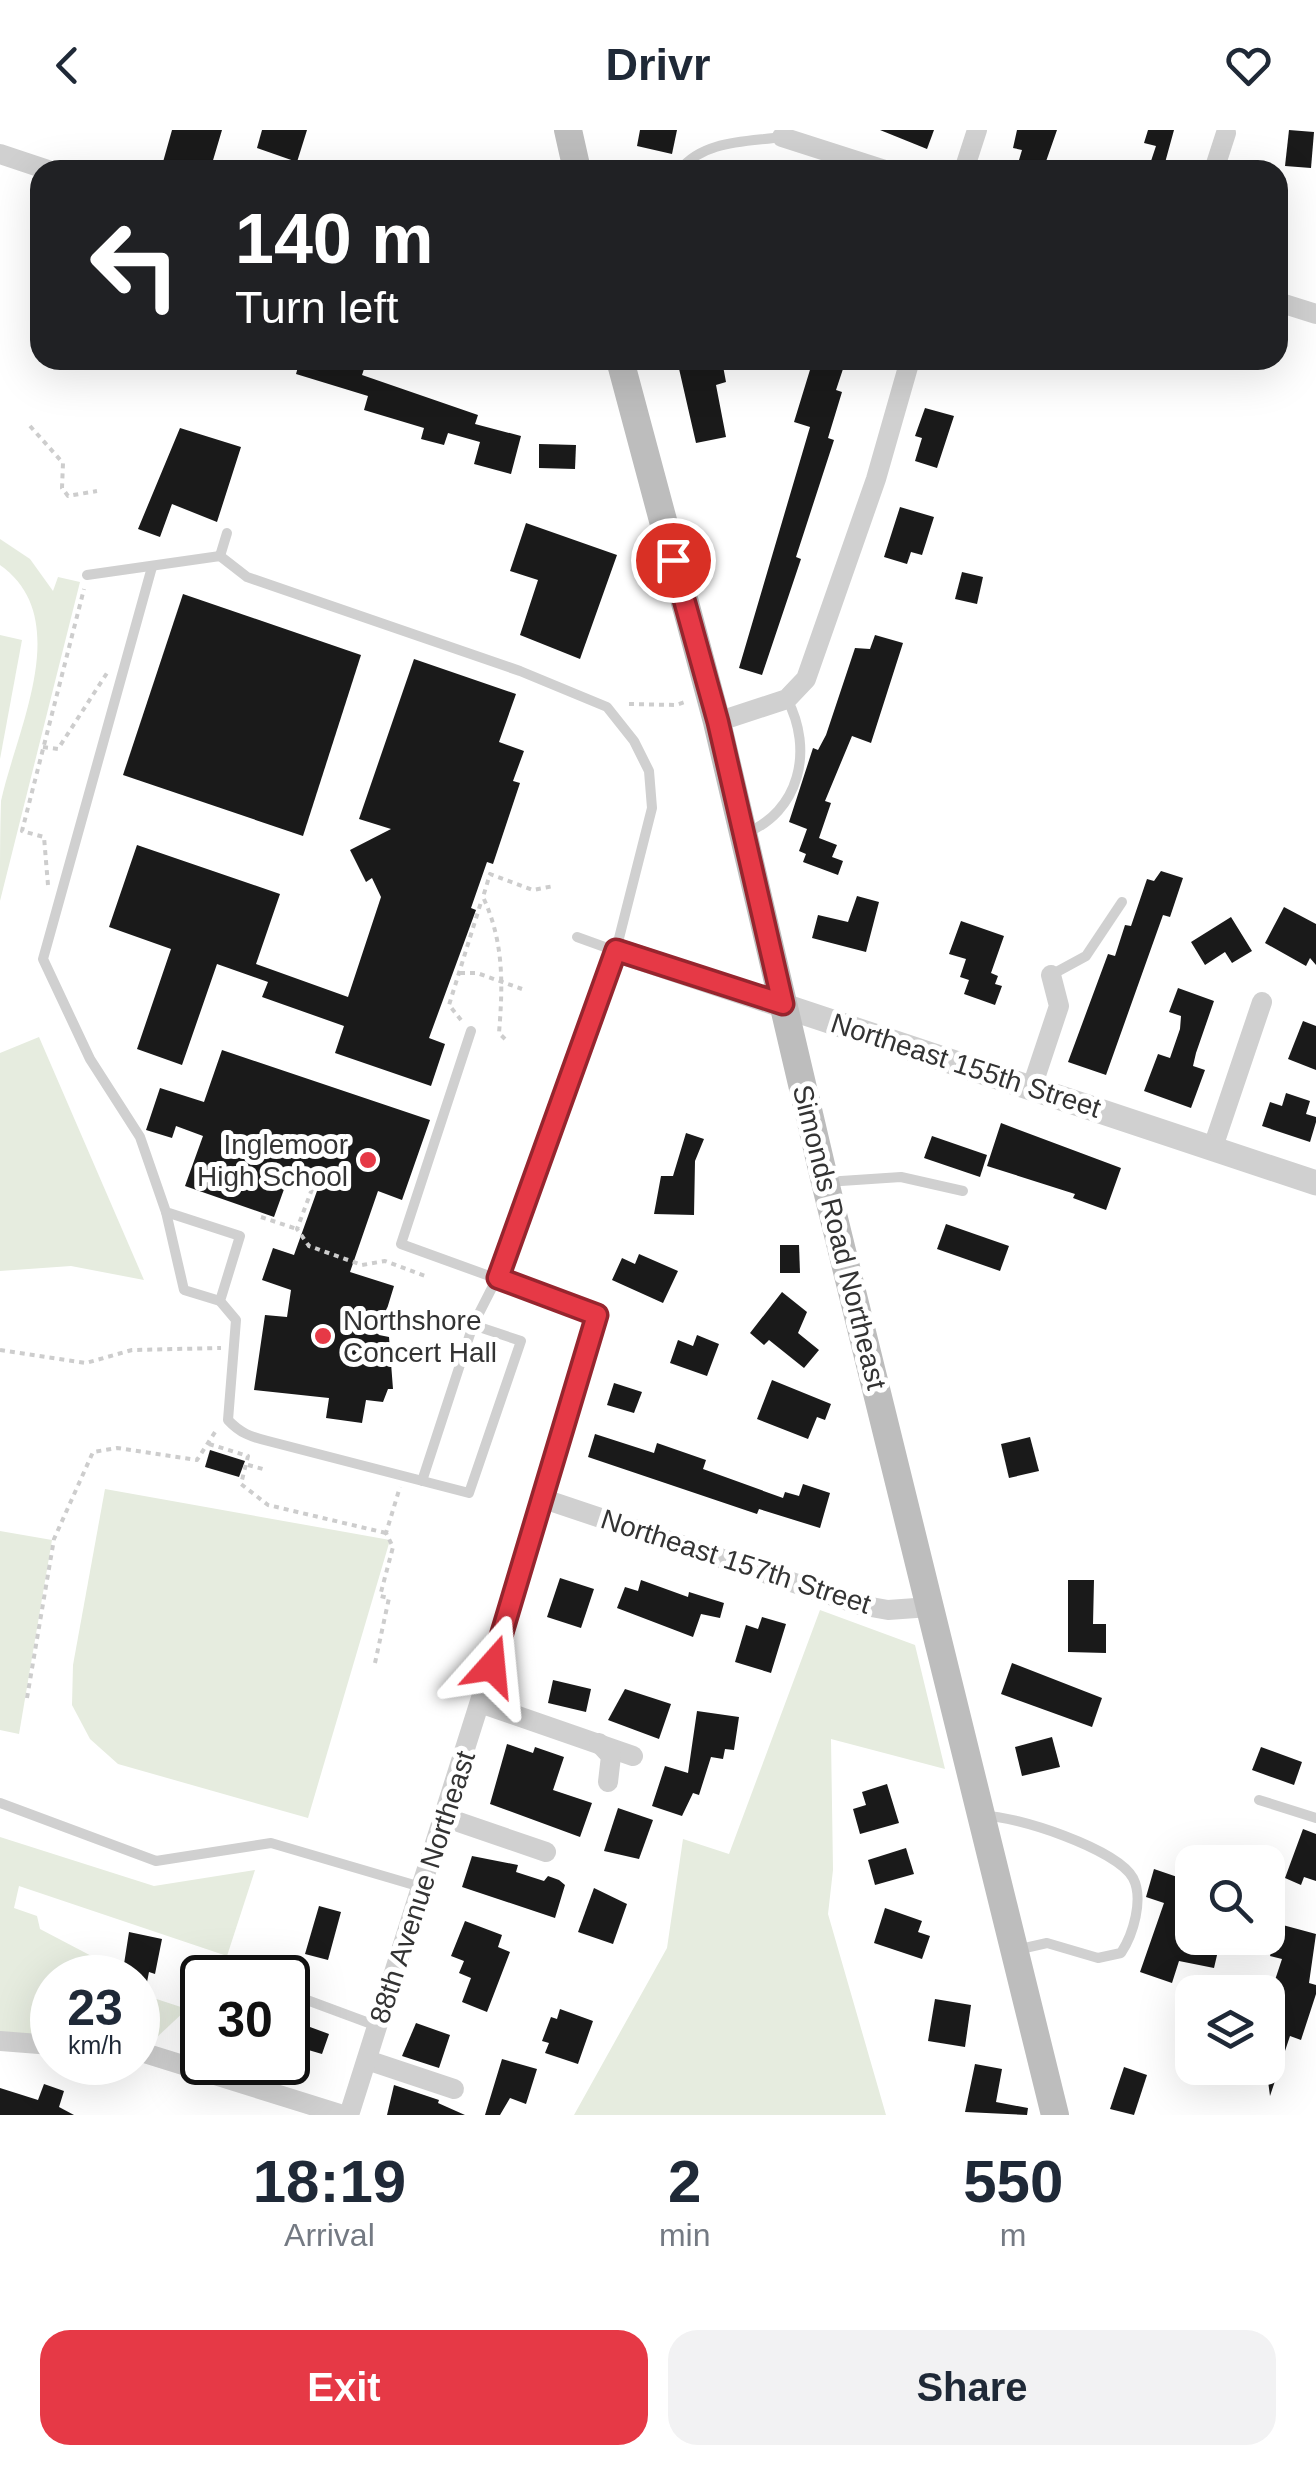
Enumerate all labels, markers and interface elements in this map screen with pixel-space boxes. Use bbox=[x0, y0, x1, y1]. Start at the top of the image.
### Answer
icon: back bbox=[40, 38, 95, 93]
icon: heart bbox=[1221, 38, 1276, 93]
text: Drivr bbox=[605, 39, 711, 90]
icon: left bbox=[70, 200, 200, 330]
text: 140 m bbox=[235, 200, 433, 278]
text: Turn left bbox=[235, 282, 398, 333]
pin bbox=[631, 518, 716, 603]
icon: arrive bbox=[646, 533, 701, 588]
street label: Northeast 155th Street bbox=[827, 1007, 1105, 1124]
street label: Simonds Road Northeast bbox=[787, 1082, 892, 1393]
place label: Inglemoor High School bbox=[197, 1129, 348, 1192]
marker: Inglemoor High School bbox=[357, 1149, 379, 1171]
place label: Northshore Concert Hall bbox=[343, 1305, 497, 1368]
marker: Northshore Concert Hall bbox=[312, 1325, 334, 1347]
street label: Northeast 157th Street bbox=[597, 1503, 875, 1620]
position arrow bbox=[440, 1614, 544, 1718]
street label: 88th Avenue Northeast bbox=[364, 1747, 481, 2027]
map controls bbox=[1175, 1845, 1285, 2085]
button: search bbox=[1175, 1845, 1285, 1955]
speed limit sign: 30 bbox=[180, 1955, 310, 2085]
button: layers bbox=[1175, 1975, 1285, 2085]
text: 23 bbox=[67, 1980, 123, 2036]
text: km/h bbox=[68, 2031, 122, 2059]
text: 18:19 bbox=[253, 2148, 406, 2215]
text: 2 bbox=[668, 2148, 701, 2215]
text: 550 bbox=[963, 2148, 1063, 2215]
text: Arrival bbox=[284, 2217, 375, 2253]
text: min bbox=[659, 2217, 710, 2253]
text: m bbox=[1000, 2217, 1027, 2253]
button: Exit bbox=[40, 2330, 648, 2445]
button: Share bbox=[668, 2330, 1276, 2445]

